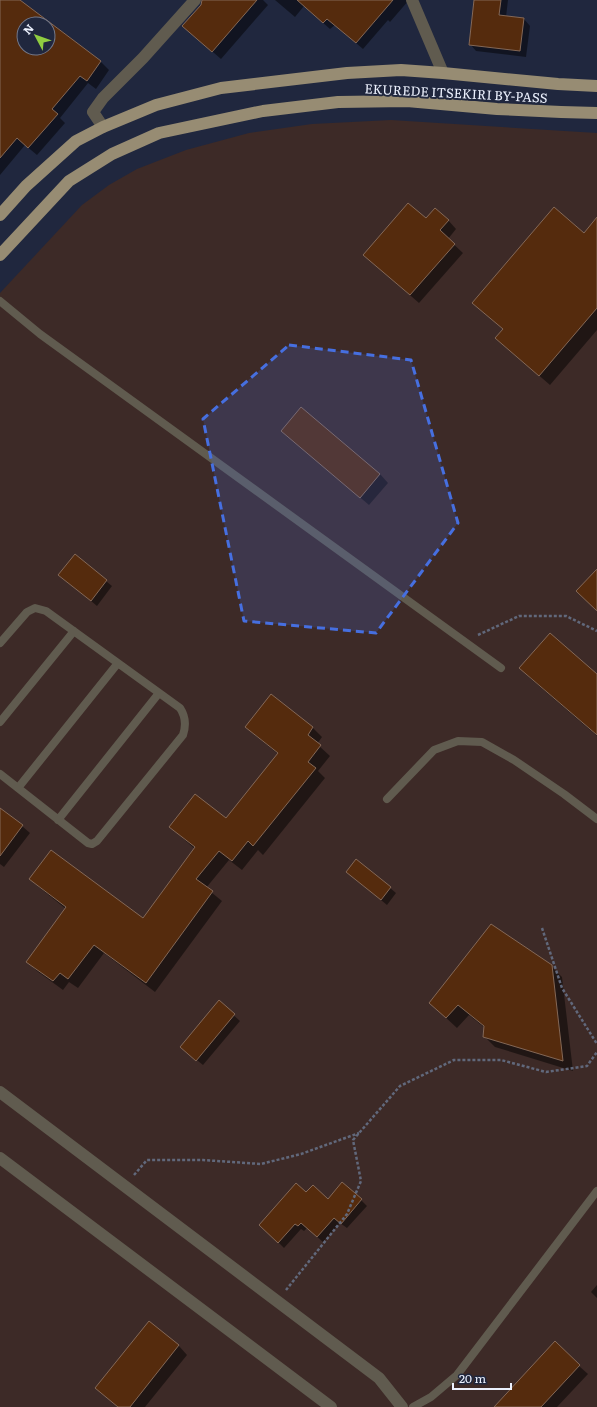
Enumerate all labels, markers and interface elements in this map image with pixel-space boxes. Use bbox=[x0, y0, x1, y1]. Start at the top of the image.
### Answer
north arrow bbox=[16, 16, 56, 56]
text: N bbox=[19, 20, 37, 38]
street label: EKUREDE ITSEKIRI BY-PASS bbox=[364, 78, 548, 107]
scale bar bbox=[453, 1365, 511, 1391]
text: 20 m bbox=[459, 1369, 486, 1387]

